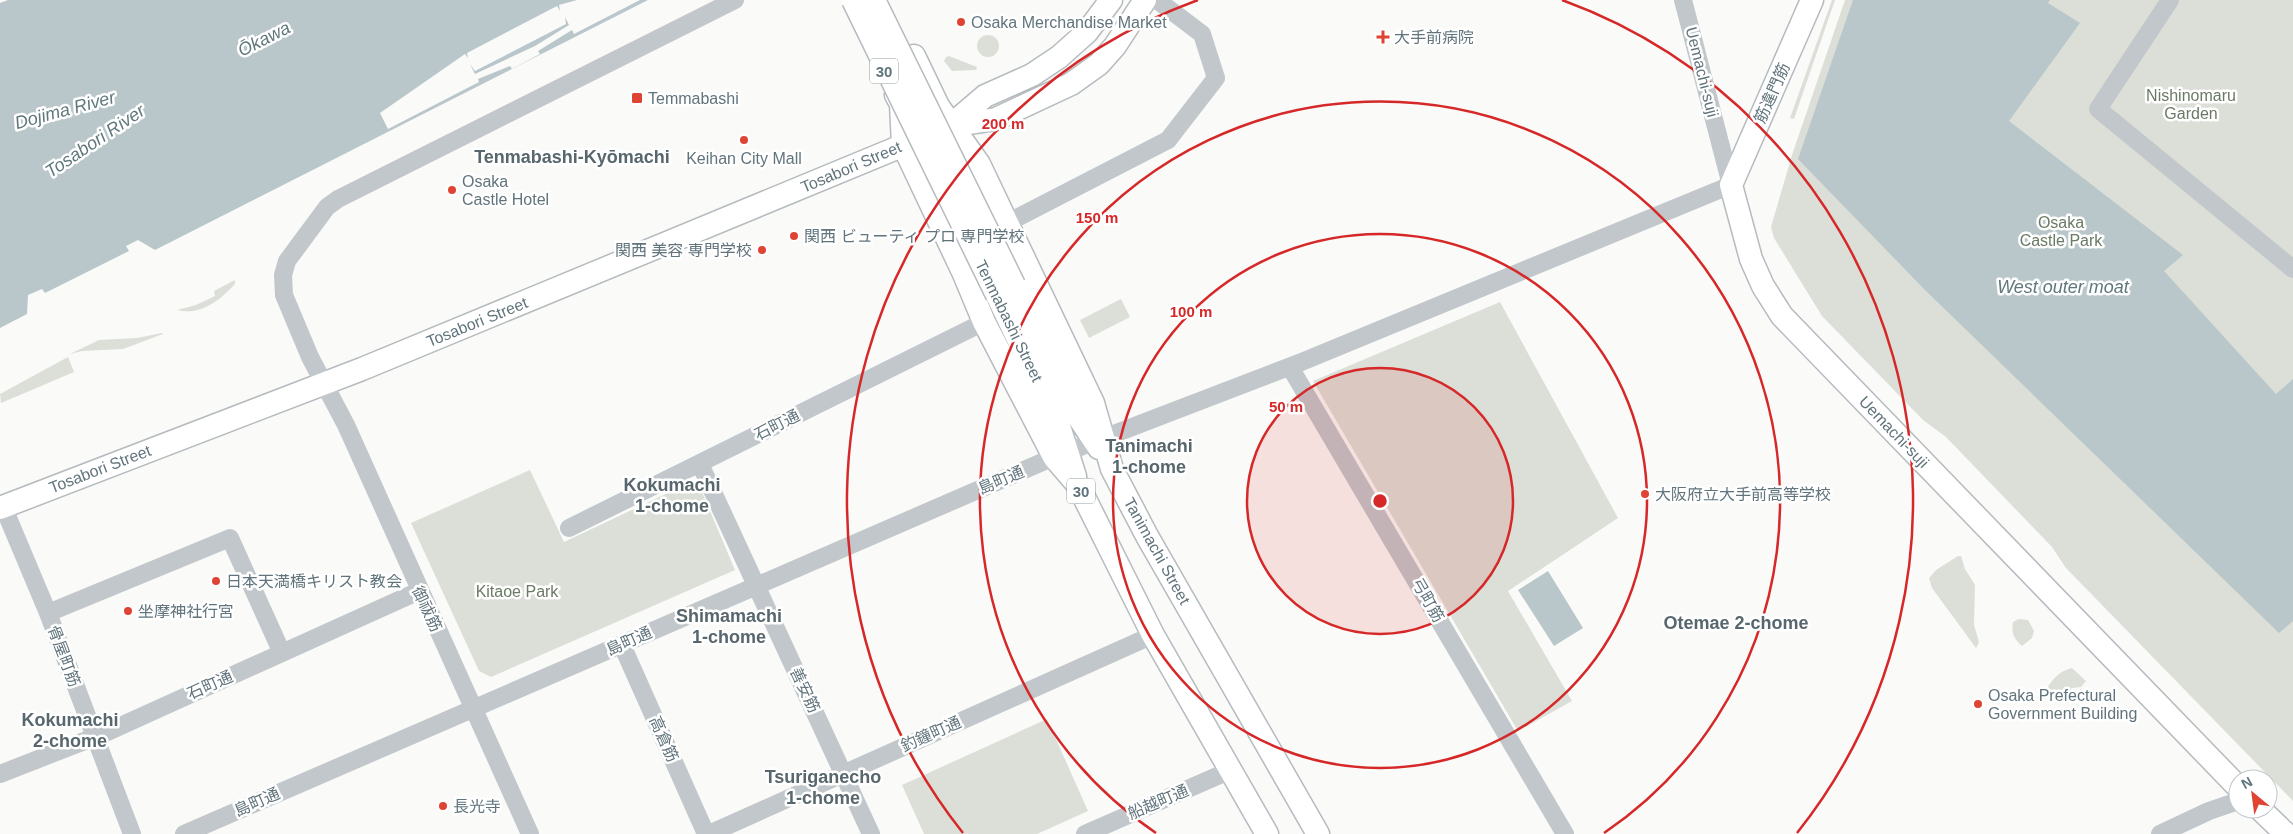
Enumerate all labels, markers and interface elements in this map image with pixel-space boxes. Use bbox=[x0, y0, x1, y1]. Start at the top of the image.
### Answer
place label: Osaka Merchandise Market bbox=[971, 14, 1167, 31]
marker: Osaka Merchandise Market bbox=[955, 16, 967, 28]
water label: Ōkawa bbox=[234, 17, 294, 61]
street label: Uemachi-suji bbox=[1683, 25, 1721, 119]
place label: 大手前病院 bbox=[1394, 29, 1474, 46]
marker: 大手前病院 bbox=[1376, 30, 1390, 44]
road number: 30 bbox=[870, 58, 898, 84]
street label: 筋違門筋 bbox=[1751, 60, 1793, 126]
water label: Dojima River bbox=[13, 87, 118, 133]
park label: Nishinomaru Garden bbox=[2146, 87, 2236, 122]
place label: Temmabashi bbox=[648, 90, 739, 107]
marker: Temmabashi bbox=[630, 91, 644, 105]
water label: Tosabori River bbox=[42, 100, 149, 182]
text: 200 m bbox=[982, 115, 1024, 132]
marker: Keihan City Mall bbox=[738, 134, 750, 146]
street label: Tosabori Street bbox=[798, 138, 904, 196]
district label: Tenmabashi-Kyōmachi bbox=[474, 147, 670, 167]
place label: Keihan City Mall bbox=[686, 150, 802, 167]
place label: Osaka Castle Hotel bbox=[462, 173, 549, 208]
marker: Osaka Castle Hotel bbox=[446, 184, 458, 196]
text: 150 m bbox=[1076, 209, 1118, 226]
park label: Osaka Castle Park bbox=[2020, 214, 2103, 249]
place label: 関西 ビューティ プロ 専門学校 bbox=[804, 228, 1024, 245]
marker: 関西 ビューティ プロ 専門学校 bbox=[788, 230, 800, 242]
place label: 関西 美容 専門学校 bbox=[615, 242, 752, 259]
marker: 関西 美容 専門学校 bbox=[756, 244, 768, 256]
street label: Tenmabashi Street bbox=[972, 257, 1046, 385]
water label: West outer moat bbox=[1997, 277, 2130, 297]
street label: Tosabori Street bbox=[424, 294, 531, 350]
text: 100 m bbox=[1170, 303, 1212, 320]
street label: Uemachi-suji bbox=[1856, 393, 1932, 471]
text: 50 m bbox=[1269, 398, 1303, 415]
street label: 石町通 bbox=[752, 407, 802, 443]
district label: Tanimachi 1-chome bbox=[1105, 436, 1193, 477]
street label: Tosabori Street bbox=[47, 442, 154, 496]
street label: 島町通 bbox=[976, 463, 1026, 497]
district label: Kokumachi 1-chome bbox=[623, 475, 721, 516]
road number: 30 bbox=[1067, 478, 1095, 504]
place label: 大阪府立大手前高等学校 bbox=[1655, 486, 1831, 503]
marker: 大阪府立大手前高等学校 bbox=[1639, 488, 1651, 500]
centre of rings bbox=[1371, 492, 1389, 510]
street label: Tanimachi Street bbox=[1121, 495, 1194, 608]
place label: 日本天満橋キリスト教会 bbox=[226, 573, 402, 590]
marker: 日本天満橋キリスト教会 bbox=[210, 575, 222, 587]
street label: 弓町筋 bbox=[1409, 575, 1447, 625]
park label: Kitaoe Park bbox=[476, 583, 559, 600]
street label: 御祓筋 bbox=[409, 584, 445, 634]
place label: 坐摩神社行宮 bbox=[138, 603, 234, 620]
marker: 坐摩神社行宮 bbox=[122, 605, 134, 617]
district label: Shimamachi 1-chome bbox=[676, 606, 782, 647]
district label: Otemae 2-chome bbox=[1663, 613, 1809, 633]
street label: 骨屋町筋 bbox=[45, 623, 83, 689]
street label: 島町通 bbox=[604, 623, 654, 659]
street label: 善安筋 bbox=[787, 665, 823, 715]
street label: 石町通 bbox=[185, 667, 235, 703]
place label: Osaka Prefectural Government Building bbox=[1988, 687, 2137, 722]
marker: Osaka Prefectural Government Building bbox=[1972, 698, 1984, 710]
district label: Kokumachi 2-chome bbox=[21, 710, 119, 751]
street label: 釣鐘町通 bbox=[898, 713, 964, 755]
street label: 高倉筋 bbox=[646, 714, 682, 764]
district label: Tsuriganecho 1-chome bbox=[765, 767, 881, 808]
north arrow bbox=[2228, 769, 2278, 819]
text: N bbox=[2238, 773, 2255, 792]
street label: 船越町通 bbox=[1125, 782, 1191, 822]
street label: 島町通 bbox=[232, 784, 282, 820]
place label: 長光寺 bbox=[453, 798, 501, 815]
marker: 長光寺 bbox=[437, 800, 449, 812]

